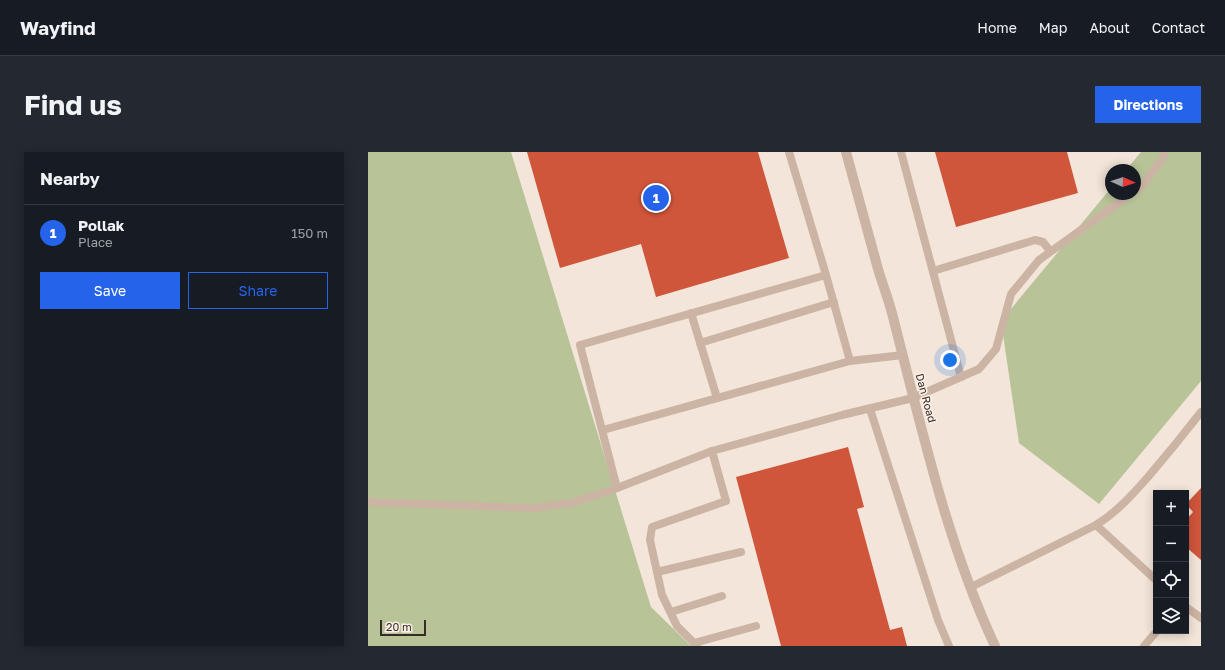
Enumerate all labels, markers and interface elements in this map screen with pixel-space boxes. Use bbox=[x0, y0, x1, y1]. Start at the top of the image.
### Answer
text: Wayfind bbox=[20, 16, 96, 39]
text: Home bbox=[977, 19, 1017, 36]
text: Map bbox=[1039, 19, 1067, 36]
text: About bbox=[1089, 19, 1130, 36]
text: Contact bbox=[1152, 19, 1205, 36]
button: Directions bbox=[1095, 86, 1201, 123]
text: Find us bbox=[24, 88, 122, 121]
north arrow bbox=[1105, 164, 1141, 200]
text: Nearby bbox=[40, 168, 100, 189]
pin: 1 bbox=[643, 183, 669, 213]
text: Pollak bbox=[78, 216, 124, 234]
text: 1 bbox=[50, 225, 56, 241]
text: 150 m bbox=[291, 225, 328, 241]
text: Place bbox=[78, 234, 113, 250]
button: Save bbox=[40, 272, 180, 309]
button: Share bbox=[188, 272, 328, 309]
your location bbox=[940, 350, 960, 370]
street label: Dan Road bbox=[914, 372, 939, 424]
map controls bbox=[1153, 490, 1189, 634]
button: + bbox=[1153, 490, 1189, 526]
button: − bbox=[1153, 526, 1189, 562]
button: locate bbox=[1153, 562, 1189, 598]
button: layers bbox=[1153, 598, 1189, 634]
scale bar bbox=[380, 618, 426, 637]
text: 20 m bbox=[386, 620, 412, 633]

